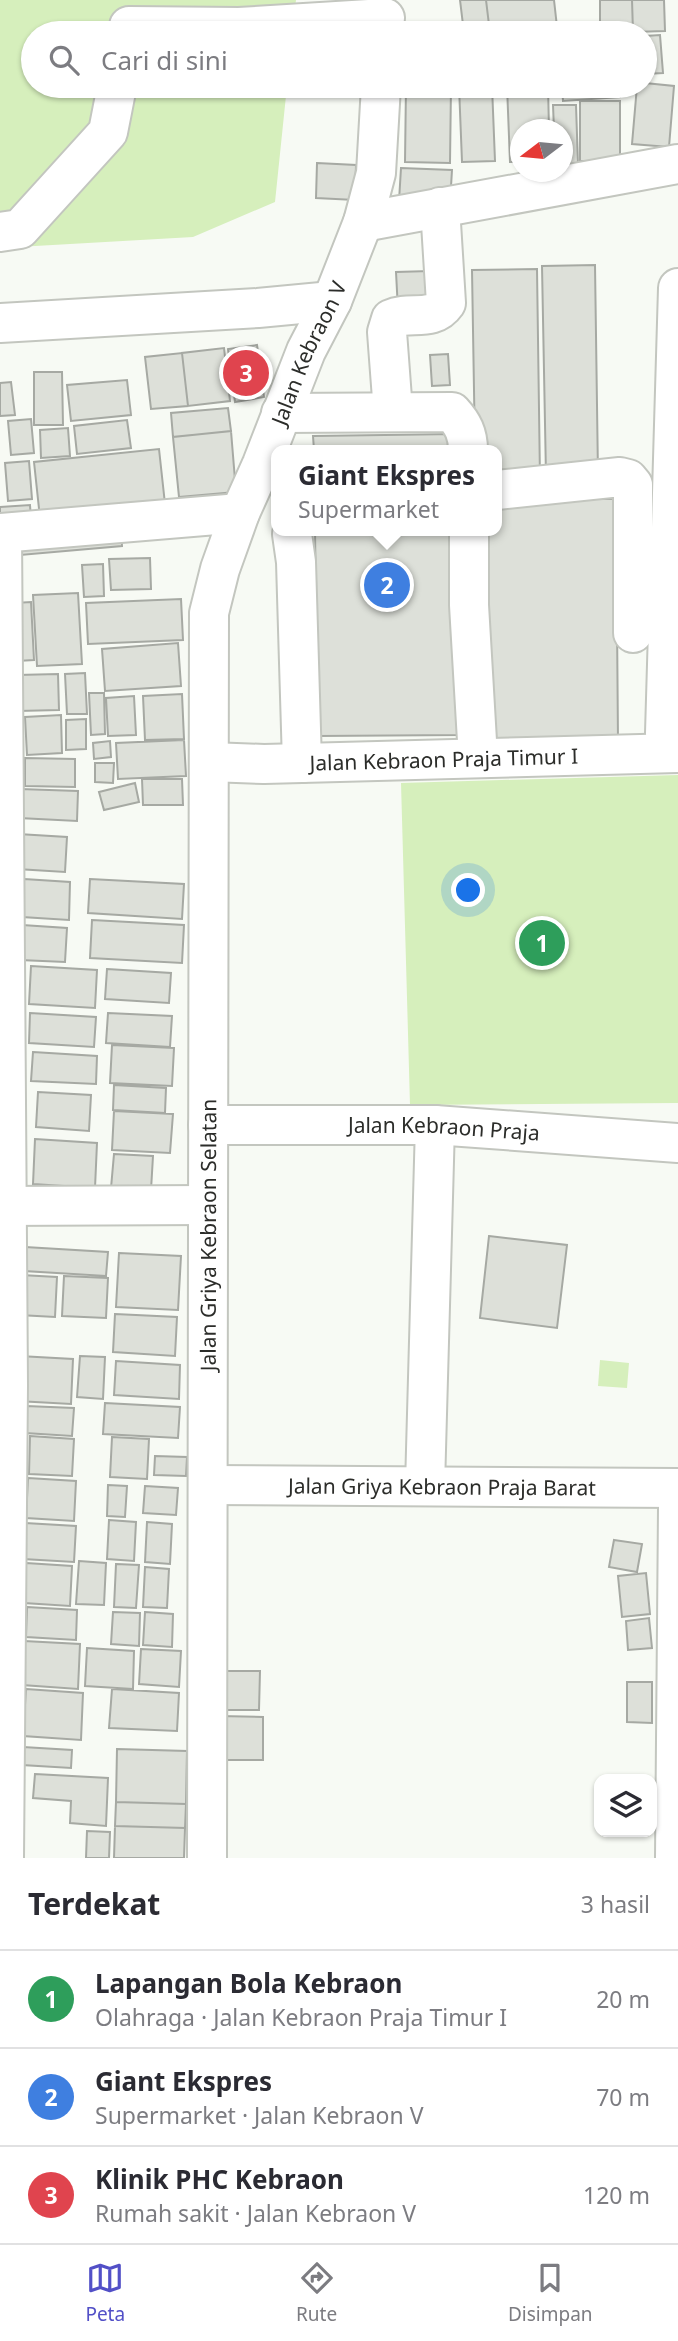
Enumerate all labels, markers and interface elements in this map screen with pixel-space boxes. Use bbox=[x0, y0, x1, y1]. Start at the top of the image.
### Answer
search box bbox=[21, 21, 657, 98]
icon: search bbox=[45, 41, 83, 79]
text: Cari di sini bbox=[101, 42, 228, 78]
north arrow bbox=[510, 119, 573, 182]
street label: Jalan Kebraon V bbox=[264, 277, 353, 431]
pin: 3 bbox=[223, 347, 269, 399]
popup bbox=[271, 445, 502, 536]
text: Giant Ekspres bbox=[298, 457, 475, 493]
text: Supermarket bbox=[298, 493, 439, 525]
pin: 2 bbox=[364, 559, 410, 611]
street label: Jalan Kebraon Praja Timur I bbox=[307, 742, 579, 777]
your location bbox=[451, 873, 485, 907]
pin: 1 bbox=[519, 917, 565, 969]
street label: Jalan Griya Kebraon Selatan bbox=[194, 1099, 222, 1373]
street label: Jalan Kebraon Praja bbox=[346, 1111, 541, 1147]
street label: Jalan Griya Kebraon Praja Barat bbox=[286, 1471, 597, 1501]
map controls bbox=[594, 1774, 657, 1837]
button: layers bbox=[594, 1774, 657, 1837]
text: Terdekat bbox=[28, 1883, 160, 1924]
text: 3 hasil bbox=[581, 1888, 650, 1920]
text: Lapangan Bola Kebraon bbox=[95, 1965, 402, 2001]
text: 1 bbox=[44, 1983, 58, 2015]
text: 20 m bbox=[596, 1983, 650, 2015]
text: Olahraga · Jalan Kebraon Praja Timur I bbox=[95, 2001, 507, 2033]
text: Giant Ekspres bbox=[95, 2063, 272, 2099]
text: 2 bbox=[44, 2081, 58, 2113]
text: 70 m bbox=[596, 2081, 650, 2113]
text: Supermarket · Jalan Kebraon V bbox=[95, 2099, 423, 2131]
text: Klinik PHC Kebraon bbox=[95, 2161, 344, 2197]
text: 3 bbox=[44, 2179, 58, 2211]
text: 120 m bbox=[583, 2179, 650, 2211]
text: Rumah sakit · Jalan Kebraon V bbox=[95, 2197, 416, 2229]
tab: Peta bbox=[85, 2259, 125, 2327]
tab: Rute bbox=[296, 2259, 337, 2327]
tab: Disimpan bbox=[508, 2259, 593, 2327]

